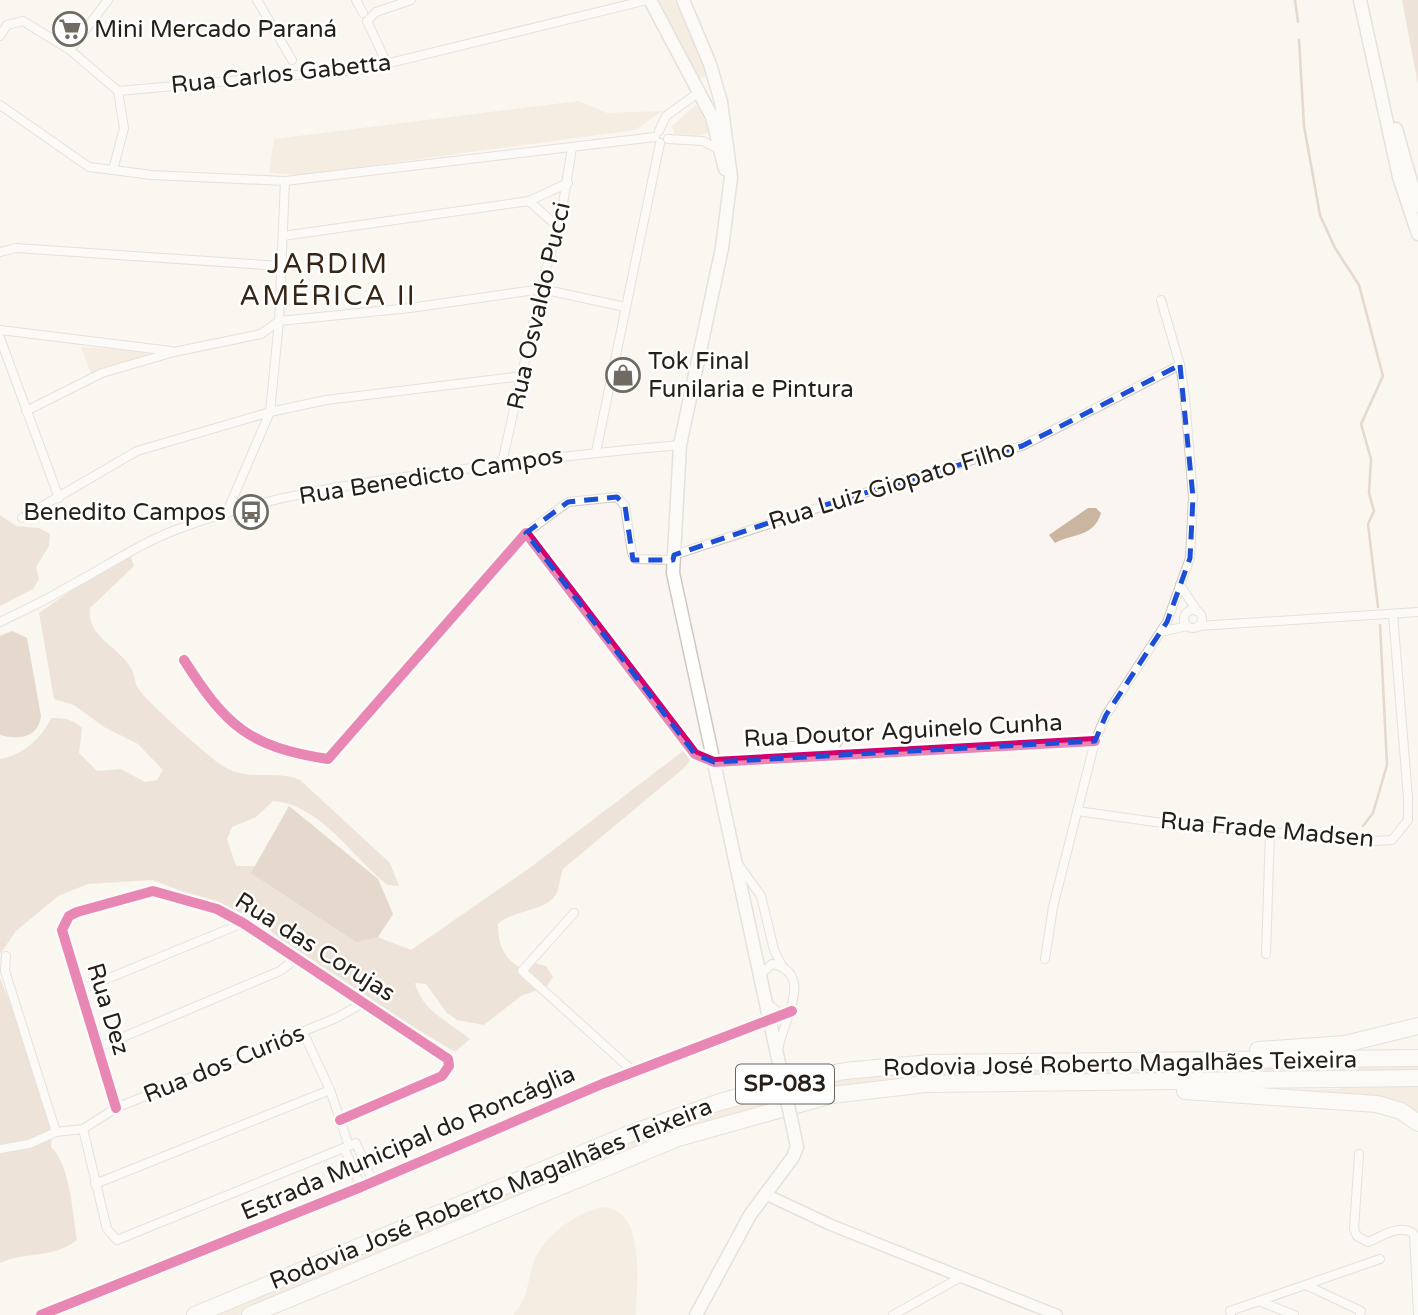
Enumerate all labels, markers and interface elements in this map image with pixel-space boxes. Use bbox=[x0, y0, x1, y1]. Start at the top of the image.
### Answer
supermarket icon: Mini Mercado Paraná bbox=[51, 10, 89, 48]
place label: Mini Mercado Paraná bbox=[94, 15, 337, 44]
street label: Rua Carlos Gabetta bbox=[169, 48, 393, 100]
street label: Rua Osvaldo Pucci bbox=[501, 199, 577, 413]
district label: JARDIM AMÉRICA II bbox=[239, 247, 417, 313]
place label: Tok Final Funilaria e Pintura bbox=[648, 347, 854, 404]
shop icon: Tok Final Funilaria e Pintura bbox=[604, 356, 642, 394]
street label: Rua Luiz Giopato Filho bbox=[765, 434, 1019, 536]
street label: Rua Benedicto Campos bbox=[297, 441, 565, 511]
bus stop icon: Benedito Campos bbox=[232, 493, 270, 531]
place label: Benedito Campos bbox=[23, 498, 226, 527]
street label: Rua Doutor Aguinelo Cunha bbox=[743, 708, 1063, 754]
street label: Rua Frade Madsen bbox=[1159, 806, 1375, 854]
street label: Rua das Corujas bbox=[229, 886, 401, 1008]
street label: Rua Dez bbox=[80, 960, 136, 1058]
street label: Rua dos Curiós bbox=[139, 1018, 309, 1110]
street label: Rodovia José Roberto Magalhães Teixeira bbox=[883, 1045, 1357, 1083]
street label: Estrada Municipal do Roncáglia bbox=[237, 1059, 579, 1227]
road number: SP-083 bbox=[736, 1064, 834, 1104]
street label: Rodovia José Roberto Magalhães Teixeira bbox=[266, 1092, 716, 1296]

